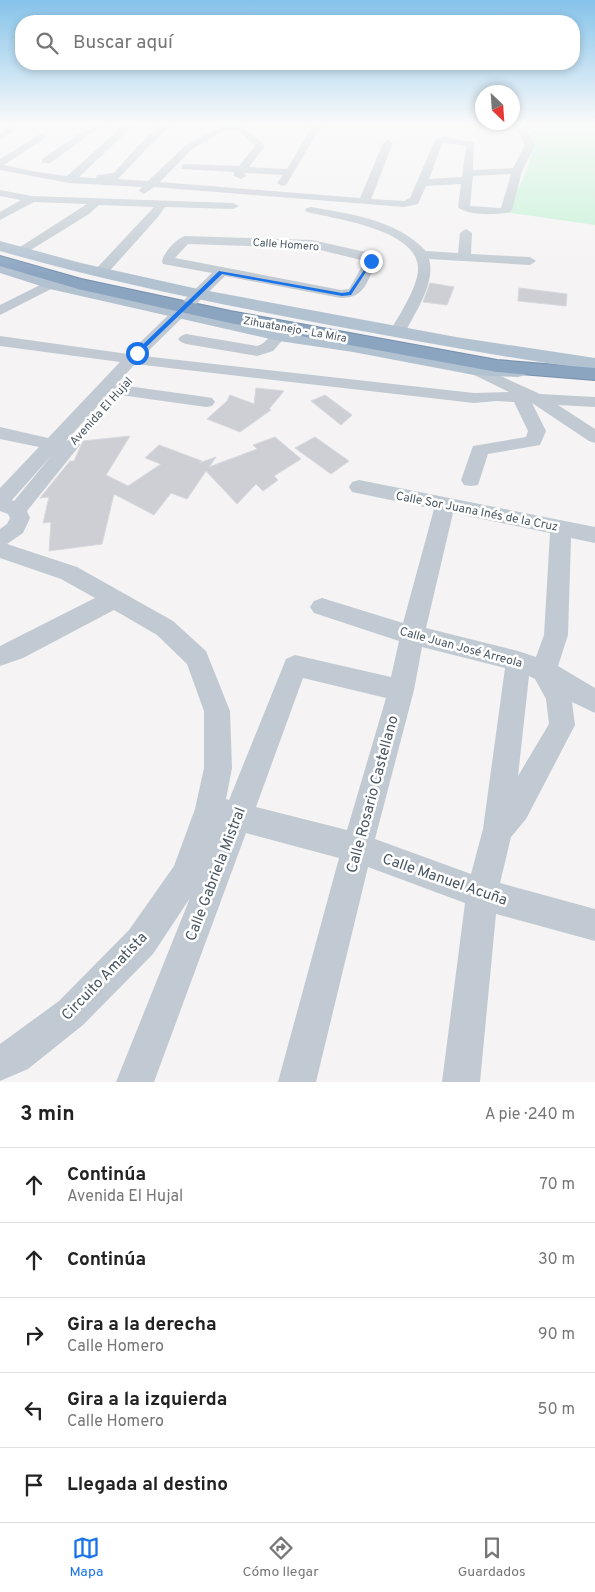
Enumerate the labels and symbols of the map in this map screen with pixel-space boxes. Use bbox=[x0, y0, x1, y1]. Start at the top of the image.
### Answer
north arrow bbox=[475, 85, 520, 130]
street label: Calle Homero bbox=[252, 236, 320, 254]
route end bbox=[360, 250, 383, 273]
street label: Zihuatanejo - La Mira bbox=[242, 314, 348, 346]
route start bbox=[126, 342, 149, 365]
street label: Avenida El Hujal bbox=[67, 374, 137, 449]
street label: Calle Sor Juana Inés de la Cruz bbox=[394, 488, 559, 536]
street label: Calle Juan José Arreola bbox=[398, 624, 524, 672]
street label: Calle Rosario Castellano bbox=[343, 714, 404, 875]
street label: Calle Gabriela Mistral bbox=[182, 805, 251, 944]
street label: Calle Manuel Acuña bbox=[380, 850, 509, 911]
street label: Circuito Amatista bbox=[58, 929, 152, 1025]

